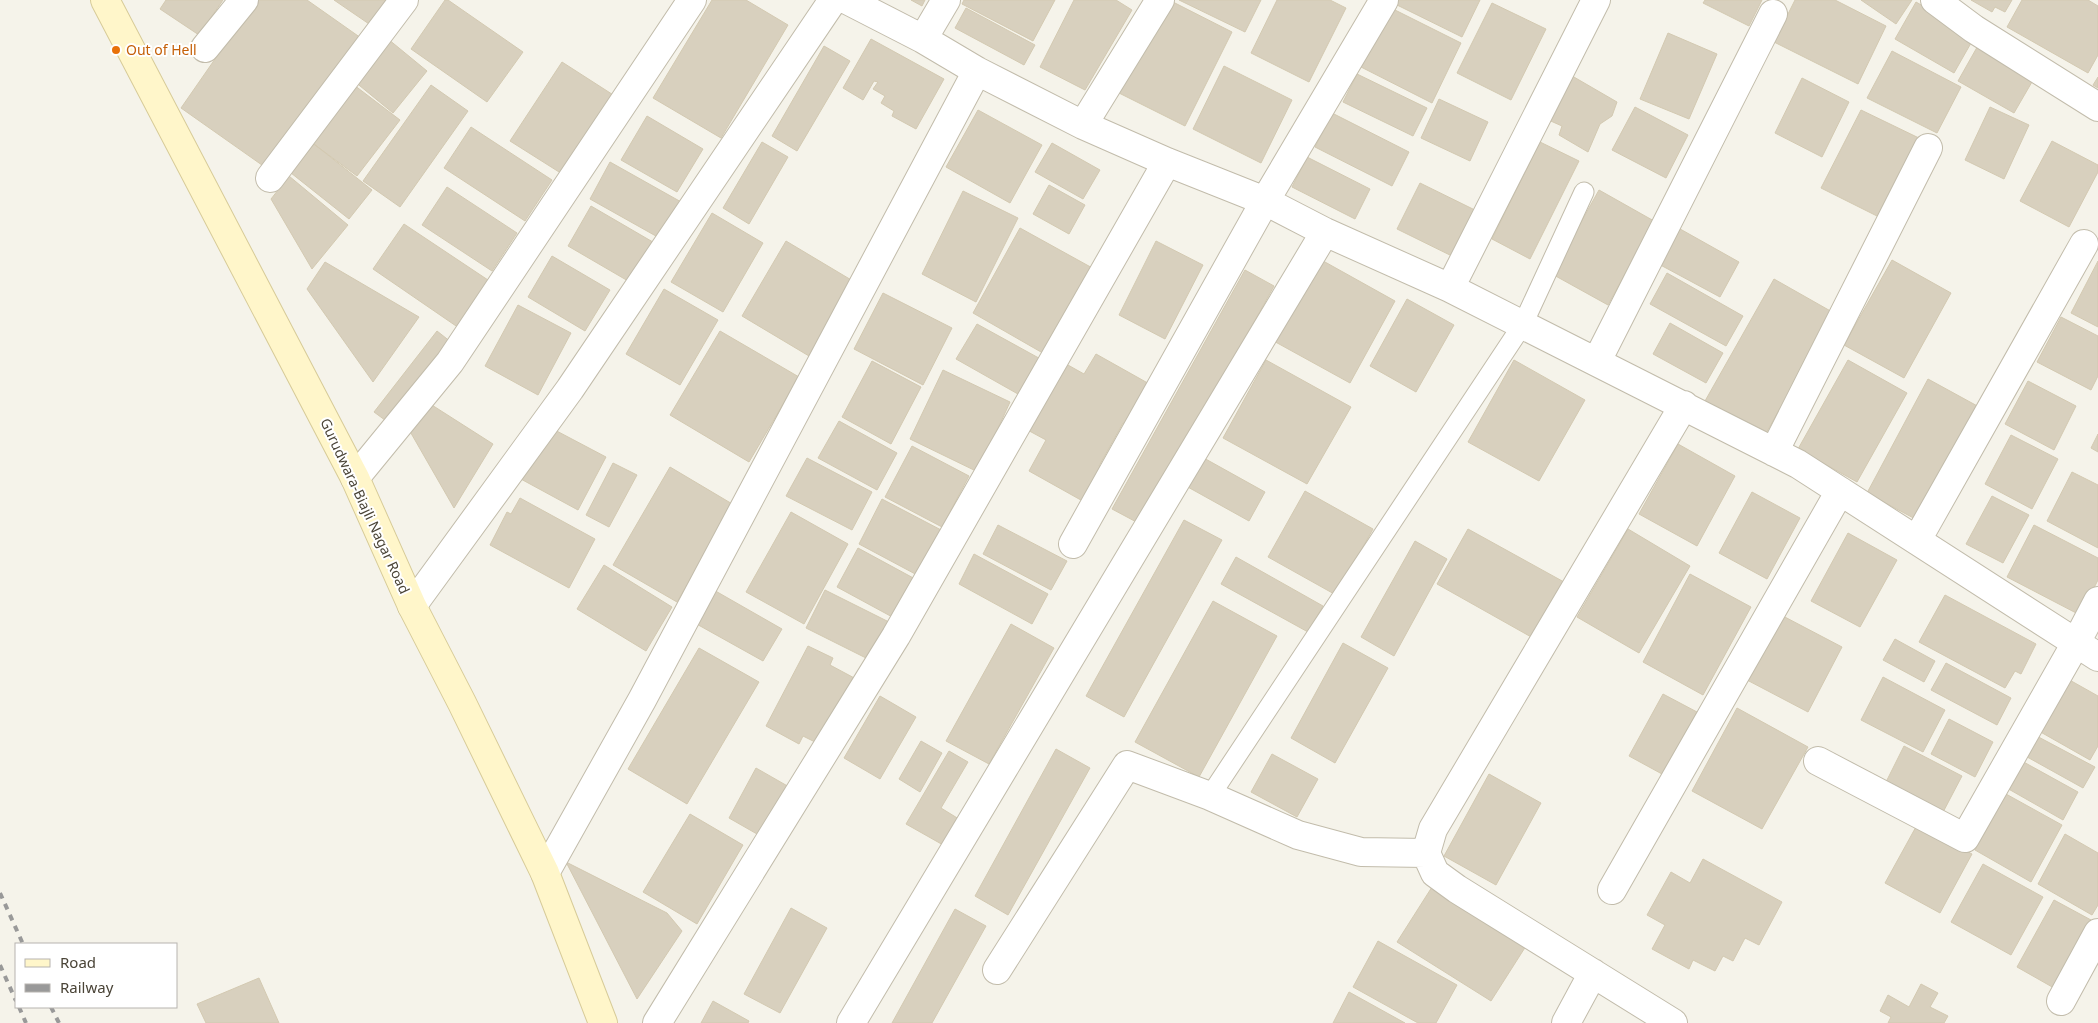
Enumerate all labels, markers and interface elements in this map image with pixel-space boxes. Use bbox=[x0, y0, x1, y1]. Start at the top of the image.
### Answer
place label: Out of Hell bbox=[126, 40, 197, 59]
marker: Out of Hell bbox=[110, 44, 122, 56]
street label: Gurudwara-Biajli Nagar Road bbox=[316, 415, 415, 597]
legend bbox=[15, 943, 178, 1008]
text: Road bbox=[60, 952, 96, 972]
text: Railway bbox=[60, 977, 114, 997]

